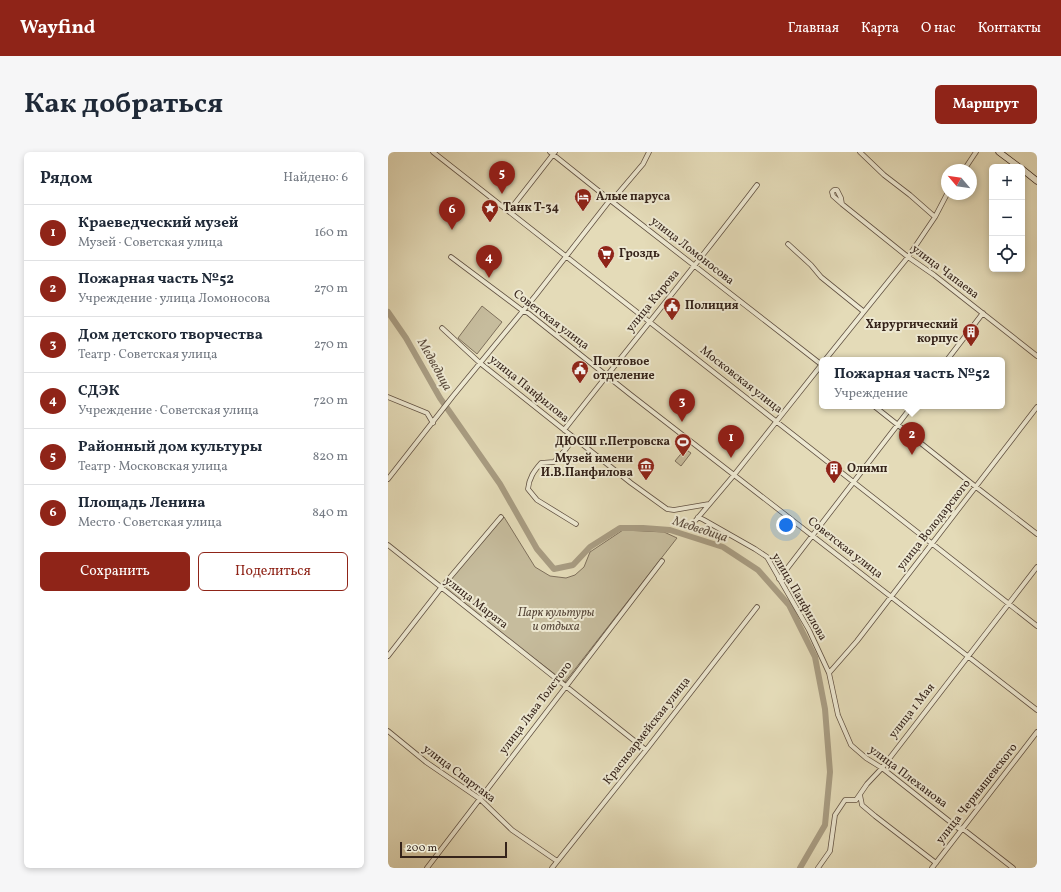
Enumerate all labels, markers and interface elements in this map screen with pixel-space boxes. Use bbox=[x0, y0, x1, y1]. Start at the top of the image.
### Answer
text: Wayfind bbox=[20, 15, 95, 41]
text: Главная bbox=[788, 19, 839, 38]
text: Карта bbox=[861, 19, 899, 38]
text: О нас bbox=[921, 19, 956, 38]
text: Контакты bbox=[978, 19, 1041, 38]
text: Как добраться bbox=[24, 85, 223, 124]
button: Маршрут bbox=[935, 85, 1037, 124]
pin: 5 bbox=[489, 161, 515, 194]
north arrow bbox=[941, 164, 977, 200]
map controls bbox=[989, 164, 1025, 272]
button: + bbox=[989, 164, 1025, 200]
text: Рядом bbox=[40, 167, 93, 190]
text: Найдено: 6 bbox=[283, 169, 348, 187]
hotel icon: Алые паруса bbox=[573, 187, 593, 212]
place label: Алые паруса bbox=[596, 189, 671, 205]
pin: 6 bbox=[439, 197, 465, 230]
place icon: Танк Т-34 bbox=[480, 198, 500, 223]
place label: Танк Т-34 bbox=[503, 200, 559, 216]
button: − bbox=[989, 200, 1025, 236]
text: Краеведческий музей bbox=[78, 213, 238, 234]
street label: улица Ломоносова bbox=[647, 213, 737, 289]
text: 1 bbox=[50, 224, 56, 242]
text: 160 m bbox=[314, 224, 348, 242]
text: Музей · Советская улица bbox=[78, 234, 223, 252]
button: locate bbox=[989, 236, 1025, 272]
street label: улица Чапаева bbox=[908, 241, 982, 303]
supermarket icon: Гроздь bbox=[596, 244, 616, 269]
pin: 4 bbox=[476, 245, 502, 278]
place label: Гроздь bbox=[619, 246, 660, 262]
street label: улица Кирова bbox=[623, 266, 683, 336]
text: Пожарная часть №52 bbox=[78, 269, 234, 290]
text: 2 bbox=[50, 280, 56, 298]
text: 270 m bbox=[314, 280, 348, 298]
street label: Советская улица bbox=[510, 286, 592, 354]
text: Учреждение · улица Ломоносова bbox=[78, 290, 270, 308]
public building icon: Полиция bbox=[662, 296, 682, 321]
place label: Полиция bbox=[685, 298, 739, 314]
place label: Хирургический корпус bbox=[865, 317, 958, 347]
building icon: Хирургический корпус bbox=[961, 322, 981, 347]
text: Дом детского творчества bbox=[78, 325, 263, 346]
water label: Медведица bbox=[412, 335, 456, 394]
text: 3 bbox=[50, 336, 56, 354]
text: 270 m bbox=[314, 336, 348, 354]
street label: Московская улица bbox=[696, 343, 786, 417]
text: Театр · Советская улица bbox=[78, 346, 217, 364]
street label: улица Панфилова bbox=[486, 352, 572, 426]
place label: Почтовое отделение bbox=[593, 354, 655, 384]
popup bbox=[819, 357, 1005, 409]
public building icon: Почтовое отделение bbox=[570, 359, 590, 384]
text: Пожарная часть №52 bbox=[834, 364, 990, 385]
text: СДЭК bbox=[78, 381, 119, 402]
text: Учреждение bbox=[834, 385, 908, 403]
pin: 3 bbox=[669, 389, 695, 422]
text: 4 bbox=[49, 392, 57, 410]
text: 720 m bbox=[313, 392, 348, 410]
text: Учреждение · Советская улица bbox=[78, 402, 259, 420]
pin: 2 bbox=[899, 422, 925, 455]
pin: 1 bbox=[718, 425, 744, 458]
sports icon: ДЮСШ г.Петровска bbox=[673, 432, 693, 457]
place label: ДЮСШ г.Петровска bbox=[555, 434, 670, 450]
text: Районный дом культуры bbox=[78, 437, 262, 458]
text: 5 bbox=[50, 448, 56, 466]
text: 820 m bbox=[313, 448, 348, 466]
place label: Музей имени И.В.Панфилова bbox=[541, 451, 633, 481]
museum icon: Музей имени И.В.Панфилова bbox=[636, 456, 656, 481]
text: Театр · Московская улица bbox=[78, 458, 228, 476]
building icon: Олимп bbox=[824, 459, 844, 484]
place label: Олимп bbox=[847, 461, 888, 477]
street label: улица Володарского bbox=[893, 476, 975, 574]
text: Площадь Ленина bbox=[78, 493, 205, 514]
text: 6 bbox=[49, 504, 57, 522]
text: 840 m bbox=[312, 504, 348, 522]
water label: Медведица bbox=[669, 512, 730, 547]
text: Место · Советская улица bbox=[78, 514, 222, 532]
street label: Советская улица bbox=[804, 514, 886, 582]
your location bbox=[776, 515, 796, 535]
street label: улица Панфилова bbox=[767, 550, 831, 644]
button: Сохранить bbox=[40, 552, 190, 591]
button: Поделиться bbox=[198, 552, 348, 591]
street label: улица Марата bbox=[441, 573, 511, 633]
park label: Парк культуры и отдыха bbox=[518, 605, 595, 635]
street label: улица Льва Толстого bbox=[496, 658, 576, 758]
street label: Красноармейская улица bbox=[600, 674, 694, 788]
street label: улица 1 Мая bbox=[885, 680, 939, 742]
street label: улица Чернышевского bbox=[933, 740, 1021, 848]
street label: улица Спартака bbox=[419, 741, 499, 807]
street label: улица Плеханова bbox=[865, 742, 951, 812]
scale bar bbox=[400, 840, 507, 859]
text: 200 m bbox=[406, 841, 437, 856]

